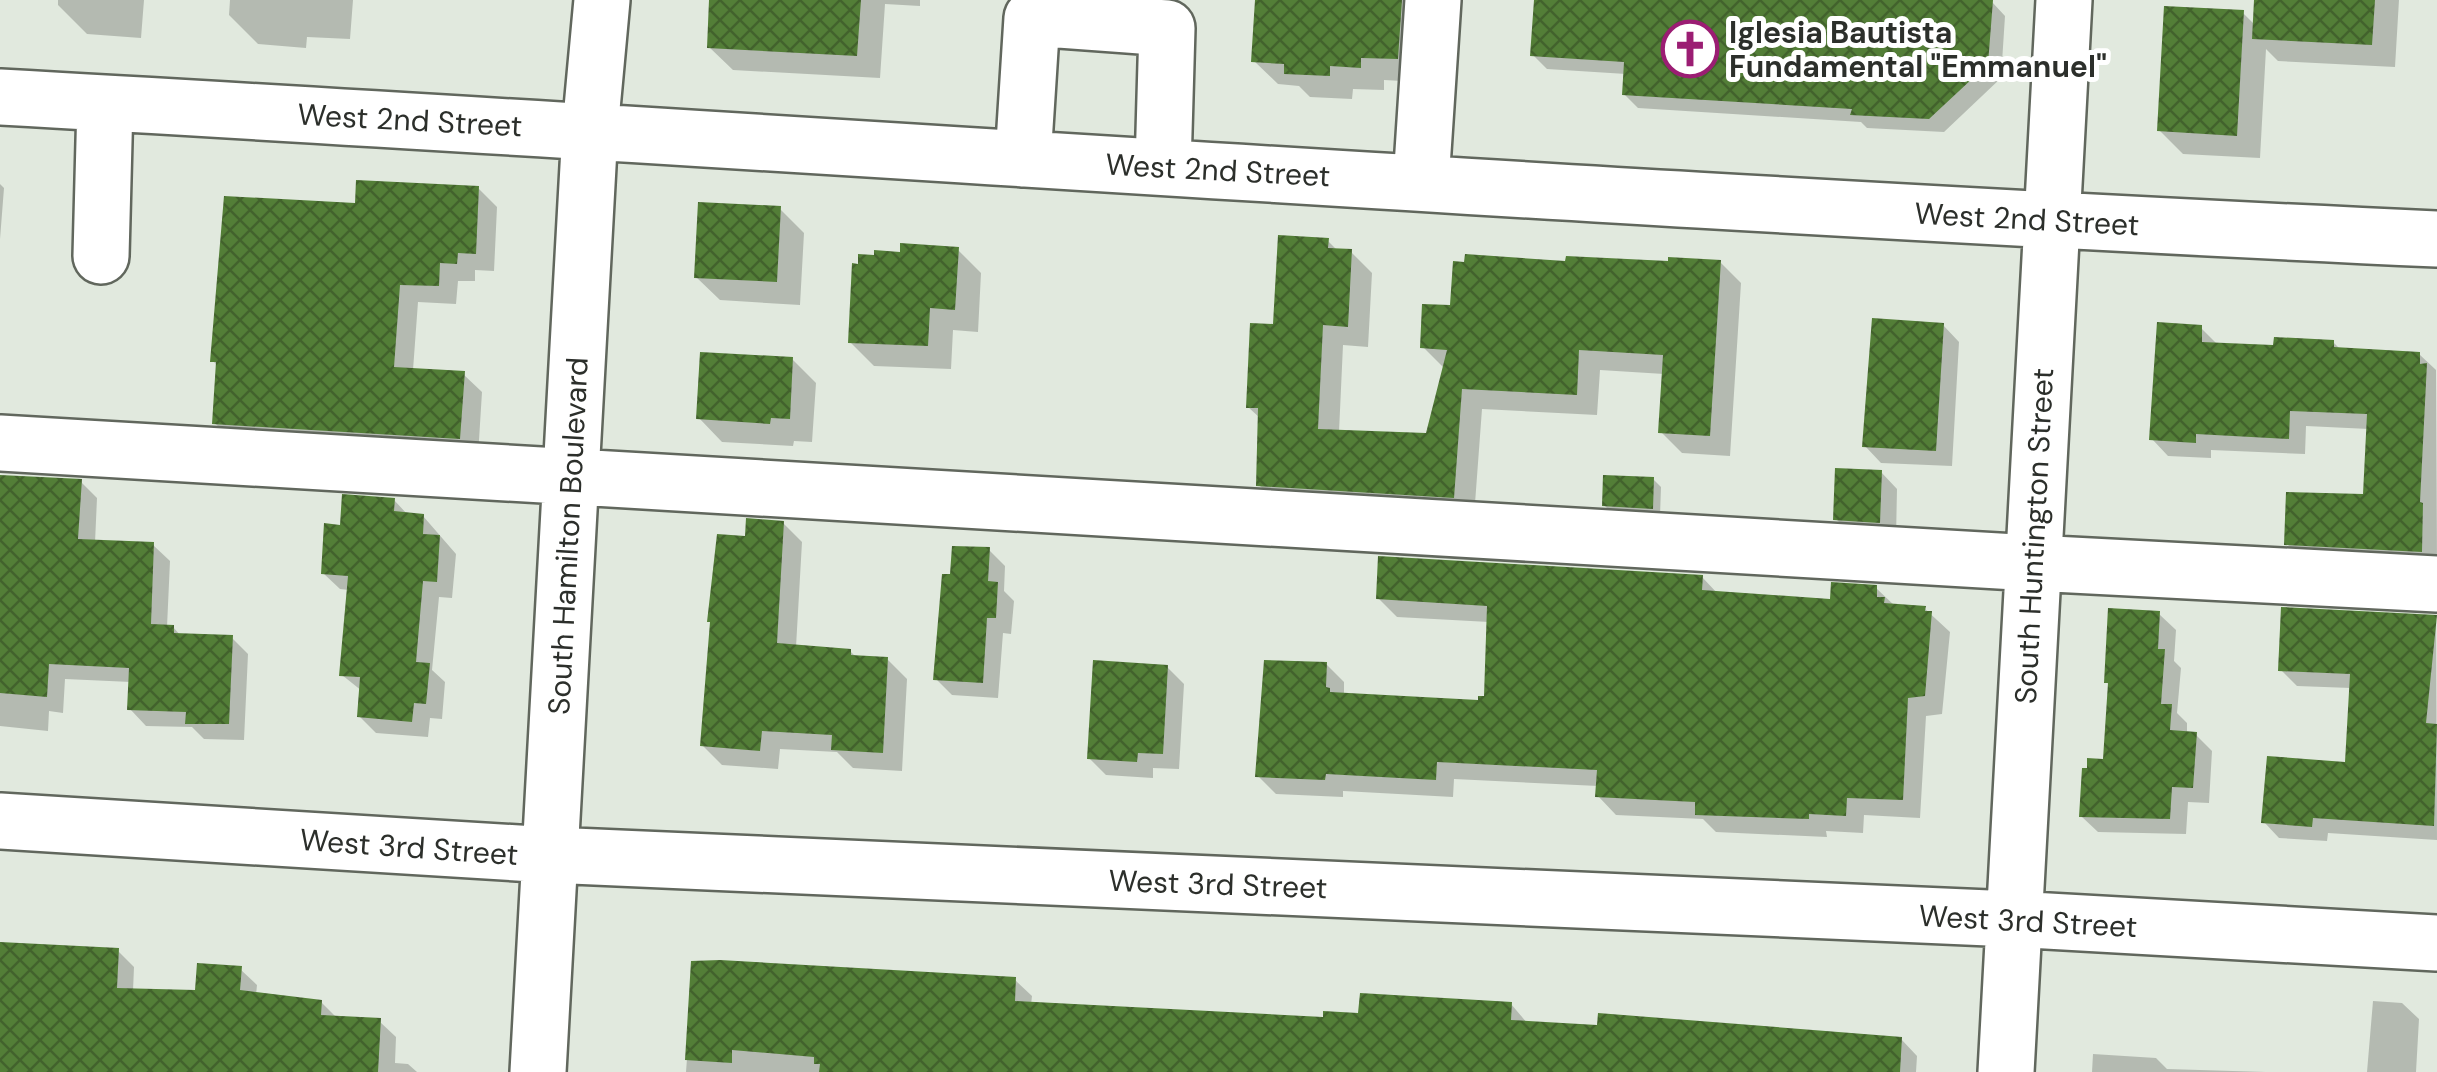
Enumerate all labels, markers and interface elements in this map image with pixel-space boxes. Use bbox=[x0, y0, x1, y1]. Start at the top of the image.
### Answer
place label: Iglesia Bautista Fundamental "Emmanuel" bbox=[1729, 13, 2107, 86]
church icon: Iglesia Bautista Fundamental "Emmanuel" bbox=[1660, 19, 1720, 79]
street label: West 2nd Street bbox=[297, 95, 523, 145]
street label: West 2nd Street bbox=[1105, 145, 1331, 195]
street label: West 2nd Street bbox=[1914, 194, 2140, 244]
street label: South Hamilton Boulevard bbox=[539, 356, 597, 716]
street label: South Huntington Street bbox=[2006, 367, 2062, 705]
street label: West 3rd Street bbox=[299, 820, 519, 874]
street label: West 3rd Street bbox=[1108, 861, 1328, 907]
street label: West 3rd Street bbox=[1918, 896, 2138, 946]

